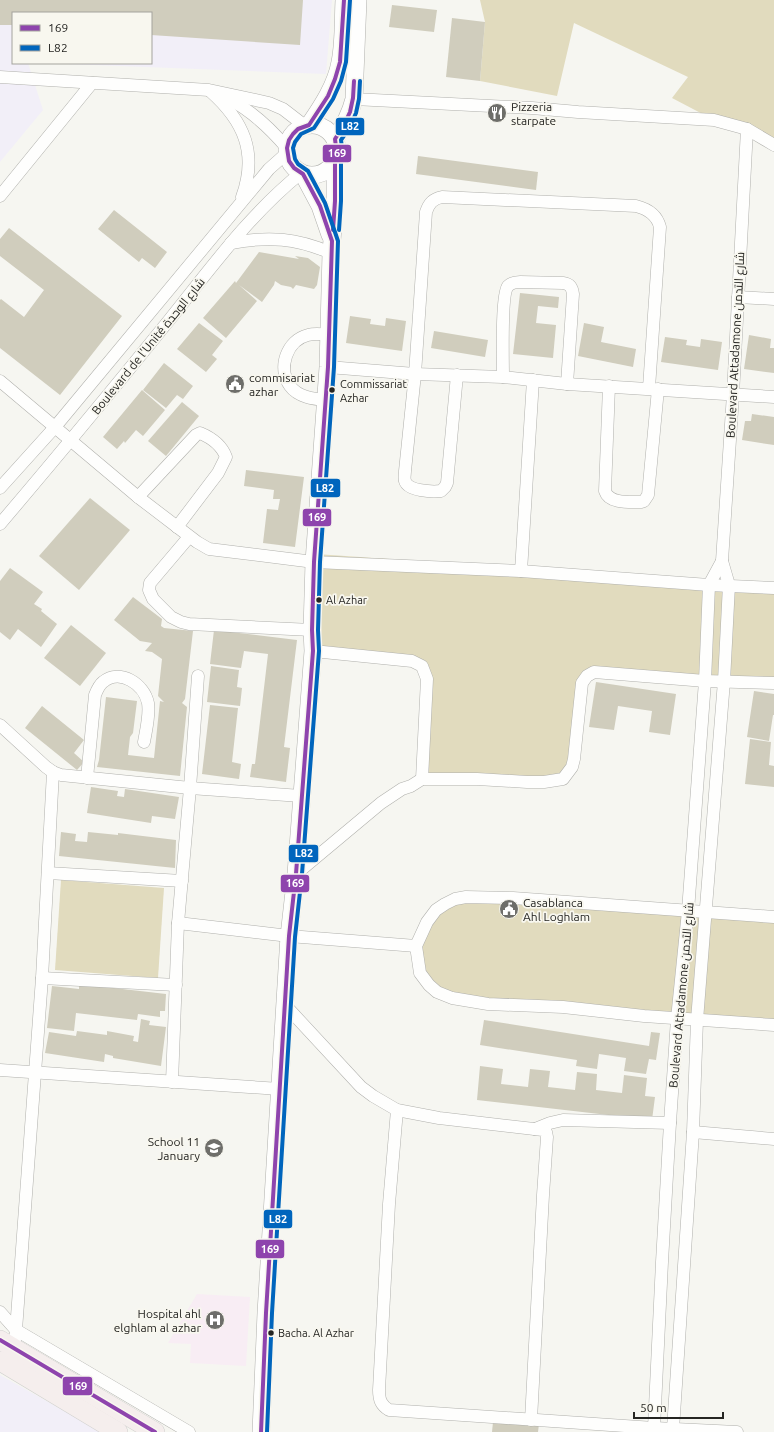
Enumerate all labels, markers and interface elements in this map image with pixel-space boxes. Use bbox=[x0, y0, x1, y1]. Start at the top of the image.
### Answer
legend bbox=[12, 12, 152, 64]
text: 169 bbox=[48, 21, 68, 34]
text: L82 bbox=[48, 41, 68, 54]
place label: Pizzeria starpate bbox=[511, 100, 556, 127]
restaurant icon: Pizzeria starpate bbox=[486, 102, 508, 124]
line badge: L82 bbox=[335, 117, 365, 136]
text: L82 bbox=[341, 120, 359, 132]
line badge: 169 bbox=[322, 144, 352, 163]
text: 169 bbox=[328, 147, 346, 159]
street label: Boulevard Attadamone شارع التدمن bbox=[724, 252, 748, 438]
street label: Boulevard de l'Unité شارع الوحدة bbox=[89, 275, 209, 418]
place label: commisariat azhar bbox=[249, 371, 315, 398]
public building icon: commisariat azhar bbox=[224, 373, 246, 395]
place label: Commissariat Azhar bbox=[340, 378, 408, 404]
marker: Commissariat Azhar bbox=[327, 385, 337, 395]
line badge: L82 bbox=[310, 478, 341, 498]
text: L82 bbox=[316, 482, 334, 494]
line badge: 169 bbox=[302, 508, 332, 527]
text: 169 bbox=[308, 511, 326, 523]
place label: Al Azhar bbox=[326, 594, 368, 606]
marker: Al Azhar bbox=[314, 595, 324, 605]
line badge: L82 bbox=[288, 844, 319, 863]
text: L82 bbox=[295, 847, 313, 859]
line badge: 169 bbox=[280, 874, 310, 893]
text: 169 bbox=[286, 877, 304, 889]
place label: Casablanca Ahl Loghlam bbox=[523, 896, 590, 923]
public building icon: Casablanca Ahl Loghlam bbox=[498, 898, 520, 920]
street label: Boulevard Attadamone شارع التدمن bbox=[666, 902, 698, 1089]
place label: School 11 January bbox=[148, 1135, 200, 1162]
school or university icon: School 11 January bbox=[203, 1137, 225, 1159]
line badge: L82 bbox=[263, 1209, 293, 1229]
text: L82 bbox=[269, 1213, 287, 1225]
line badge: 169 bbox=[255, 1239, 285, 1259]
text: 169 bbox=[261, 1243, 279, 1255]
place label: Hospital ahl elghlam al azhar bbox=[114, 1307, 201, 1334]
hospital icon: Hospital ahl elghlam al azhar bbox=[204, 1309, 226, 1331]
place label: Bacha. Al Azhar bbox=[278, 1327, 355, 1339]
marker: Bacha. Al Azhar bbox=[266, 1328, 276, 1338]
line badge: 169 bbox=[62, 1376, 93, 1396]
text: 169 bbox=[69, 1380, 87, 1392]
scale bar bbox=[634, 1394, 723, 1420]
text: 50 m bbox=[640, 1401, 667, 1414]

